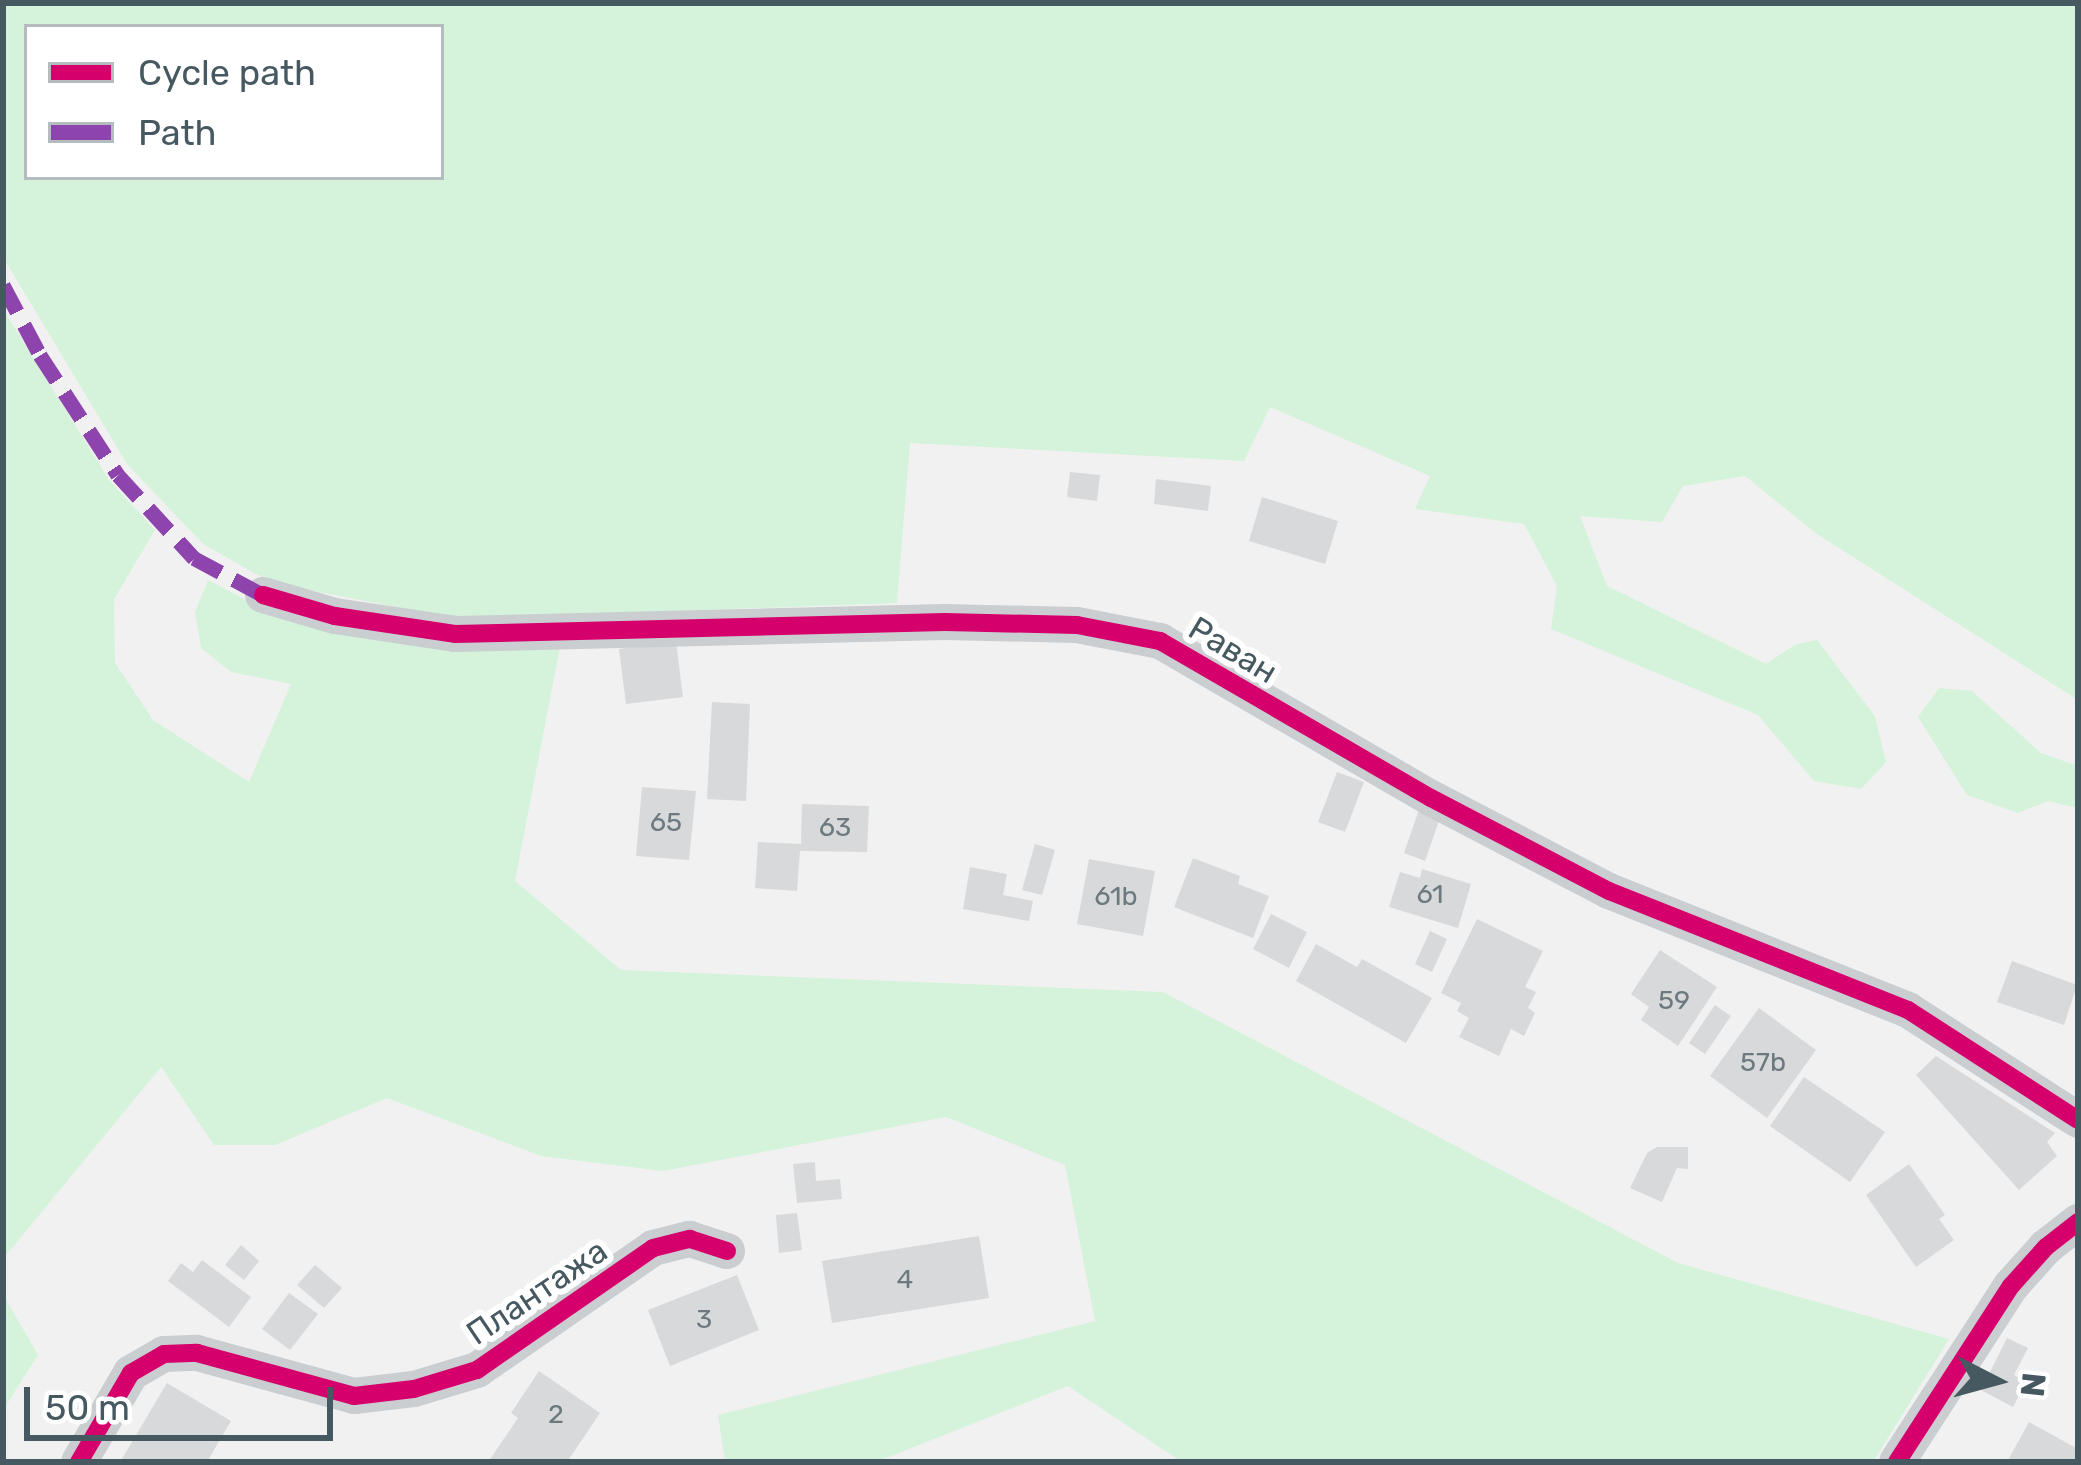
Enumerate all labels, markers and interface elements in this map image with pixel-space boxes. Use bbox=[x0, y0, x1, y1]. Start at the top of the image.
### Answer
legend bbox=[24, 24, 444, 180]
text: Cycle path bbox=[138, 51, 316, 94]
text: Path bbox=[138, 111, 216, 154]
street label: Раван bbox=[1182, 608, 1284, 692]
house number: 65 bbox=[650, 807, 682, 839]
house number: 63 bbox=[819, 812, 851, 844]
house number: 61 bbox=[1416, 879, 1444, 911]
house number: 61b bbox=[1094, 881, 1138, 913]
house number: 59 bbox=[1658, 985, 1690, 1017]
house number: 57b bbox=[1740, 1047, 1786, 1079]
street label: Плантажа bbox=[459, 1231, 615, 1353]
house number: 4 bbox=[897, 1264, 913, 1296]
house number: 3 bbox=[696, 1304, 712, 1336]
north arrow bbox=[1937, 1321, 2057, 1441]
scale bar bbox=[30, 1363, 339, 1437]
text: N bbox=[2013, 1371, 2054, 1399]
text: 50 m bbox=[45, 1386, 130, 1429]
house number: 2 bbox=[548, 1399, 564, 1431]

